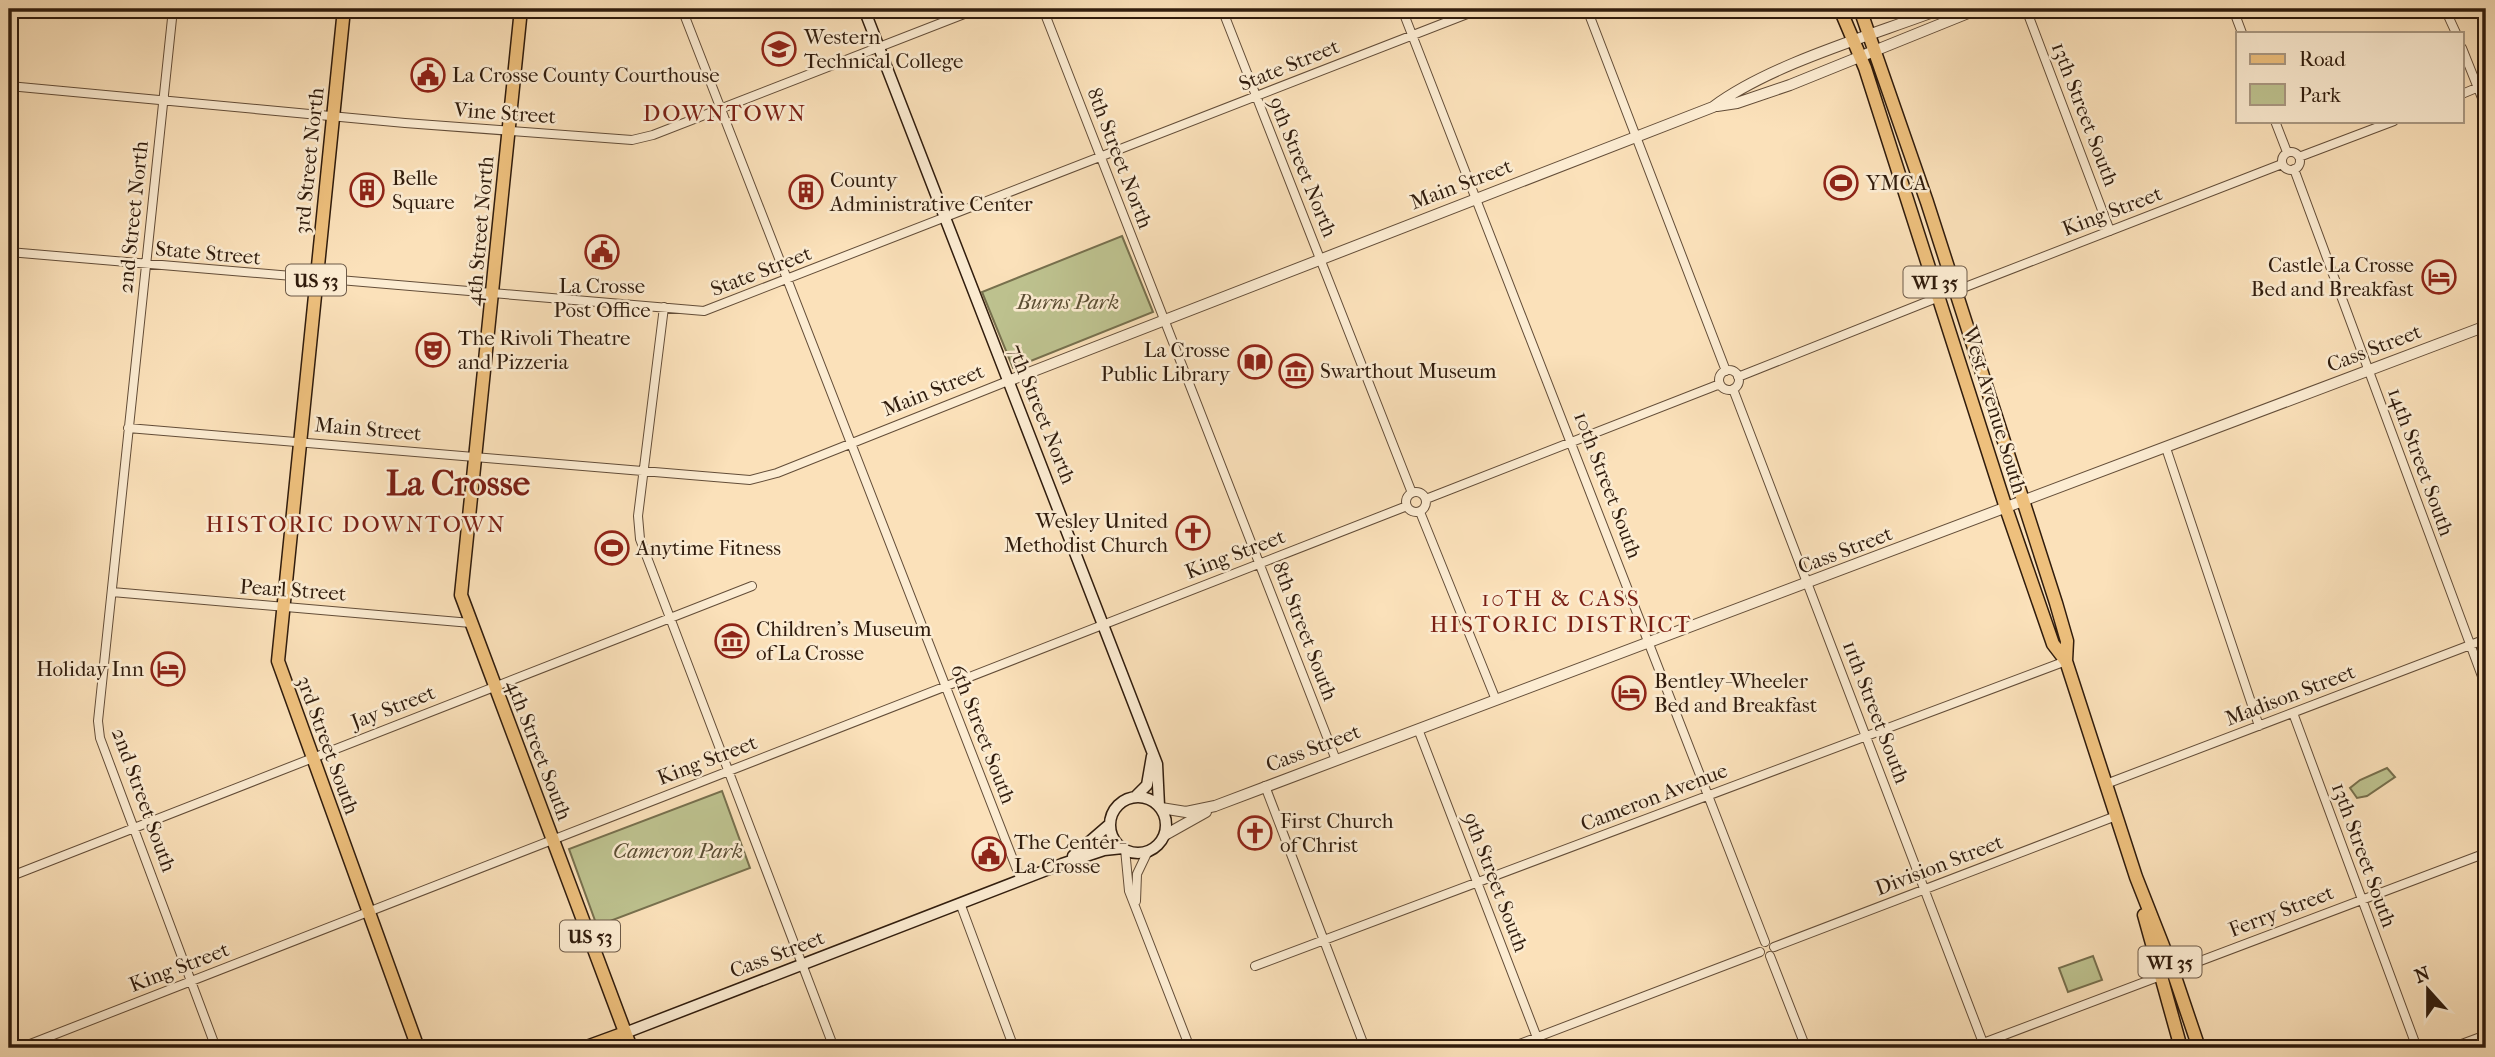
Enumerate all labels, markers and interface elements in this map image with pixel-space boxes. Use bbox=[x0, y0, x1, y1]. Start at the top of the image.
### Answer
place label: Western Technical College bbox=[803, 25, 963, 73]
school or university icon: Western Technical College bbox=[760, 30, 798, 68]
legend bbox=[2236, 32, 2464, 122]
street label: State Street bbox=[1235, 34, 1343, 96]
street label: 13th Street South bbox=[2047, 39, 2124, 190]
text: Road bbox=[2299, 47, 2346, 71]
public building icon: La Crosse County Courthouse bbox=[409, 56, 447, 94]
place label: La Crosse County Courthouse bbox=[452, 63, 720, 87]
text: Park bbox=[2299, 83, 2341, 107]
street label: 8th Street North bbox=[1082, 84, 1158, 232]
street label: 3rd Street North bbox=[289, 86, 329, 236]
street label: 9th Street North bbox=[1264, 93, 1342, 241]
street label: Vine Street bbox=[452, 97, 557, 129]
district label: DOWNTOWN bbox=[643, 100, 807, 127]
street label: 2nd Street North bbox=[113, 139, 153, 294]
street label: Main Street bbox=[1407, 153, 1516, 214]
street label: 4th Street North bbox=[461, 155, 499, 307]
sports icon: YMCA bbox=[1822, 164, 1860, 202]
place label: Belle Square bbox=[392, 166, 455, 214]
place label: County Administrative Center bbox=[829, 168, 1033, 216]
building icon: Belle Square bbox=[348, 171, 386, 209]
place label: YMCA bbox=[1865, 171, 1928, 195]
building icon: County Administrative Center bbox=[787, 173, 825, 211]
street label: King Street bbox=[2059, 181, 2166, 241]
public building icon: La Crosse Post Office bbox=[583, 233, 621, 271]
street label: State Street bbox=[154, 236, 262, 270]
street label: State Street bbox=[707, 241, 815, 301]
place label: Castle La Crosse Bed and Breakfast bbox=[2251, 253, 2415, 301]
hotel icon: Castle La Crosse Bed and Breakfast bbox=[2420, 258, 2458, 296]
road number: US 53 bbox=[286, 264, 346, 296]
road number: WI 35 bbox=[1904, 266, 1966, 298]
place label: La Crosse Post Office bbox=[553, 274, 651, 322]
park label: Burns Park bbox=[1016, 290, 1119, 314]
street label: Cass Street bbox=[2323, 319, 2425, 377]
street label: West Avenue South bbox=[1958, 322, 2032, 497]
place label: The Rivoli Theatre and Pizzeria bbox=[458, 326, 630, 374]
theatre icon: The Rivoli Theatre and Pizzeria bbox=[414, 331, 452, 369]
place label: La Crosse Public Library bbox=[1101, 338, 1231, 386]
street label: 7th Street North bbox=[1003, 341, 1081, 487]
library icon: La Crosse Public Library bbox=[1236, 343, 1274, 381]
museum icon: Swarthout Museum bbox=[1277, 352, 1315, 390]
street label: Main Street bbox=[879, 359, 988, 421]
place label: Swarthout Museum bbox=[1320, 359, 1497, 383]
street label: 14th Street South bbox=[2383, 385, 2459, 540]
street label: 10th Street South bbox=[1569, 408, 1647, 562]
street label: Main Street bbox=[314, 412, 423, 446]
district label: La Crosse bbox=[386, 463, 531, 504]
place label: Wesley United Methodist Church bbox=[1004, 509, 1169, 557]
district label: HISTORIC DOWNTOWN bbox=[206, 511, 506, 538]
church icon: Wesley United Methodist Church bbox=[1174, 514, 1212, 552]
street label: Cass Street bbox=[1794, 521, 1896, 579]
street label: King Street bbox=[1182, 524, 1289, 584]
sports icon: Anytime Fitness bbox=[593, 529, 631, 567]
place label: Anytime Fitness bbox=[635, 536, 781, 560]
street label: 8th Street South bbox=[1268, 558, 1343, 704]
street label: Pearl Street bbox=[239, 574, 348, 606]
district label: 10TH & CASS HISTORIC DISTRICT bbox=[1430, 585, 1692, 638]
place label: Children's Museum of La Crosse bbox=[756, 617, 932, 665]
museum icon: Children's Museum of La Crosse bbox=[713, 622, 751, 660]
street label: 11th Street South bbox=[1838, 637, 1914, 787]
hotel icon: Holiday Inn bbox=[149, 650, 187, 688]
place label: Holiday Inn bbox=[36, 657, 144, 681]
street label: Madison Street bbox=[2222, 659, 2359, 731]
street label: 6th Street South bbox=[945, 661, 1021, 807]
place label: Bentley-Wheeler Bed and Breakfast bbox=[1654, 669, 1818, 717]
street label: 3rd Street South bbox=[292, 673, 364, 818]
hotel icon: Bentley-Wheeler Bed and Breakfast bbox=[1610, 674, 1648, 712]
street label: 4th Street South bbox=[501, 676, 577, 824]
street label: Jay Street bbox=[346, 680, 439, 735]
street label: Cass Street bbox=[1262, 719, 1364, 777]
street label: 2nd Street South bbox=[107, 725, 181, 875]
street label: King Street bbox=[654, 730, 761, 790]
street label: Cameron Avenue bbox=[1577, 758, 1731, 836]
street label: 13th Street South bbox=[2327, 779, 2401, 931]
place label: First Church of Christ bbox=[1280, 809, 1394, 857]
street label: 9th Street South bbox=[1458, 809, 1534, 955]
church icon: First Church of Christ bbox=[1236, 814, 1274, 852]
street label: Division Street bbox=[1872, 829, 2007, 900]
place label: The Center- La Crosse bbox=[1014, 830, 1127, 878]
public building icon: The Center- La Crosse bbox=[970, 835, 1008, 873]
park label: Cameron Park bbox=[613, 839, 743, 863]
street label: Ferry Street bbox=[2225, 880, 2337, 942]
road number: US 53 bbox=[560, 920, 620, 952]
street label: Cass Street bbox=[726, 925, 828, 983]
street label: King Street bbox=[126, 937, 233, 997]
road number: WI 35 bbox=[2138, 946, 2202, 978]
north arrow bbox=[2394, 956, 2464, 1026]
text: N bbox=[2412, 962, 2433, 988]

